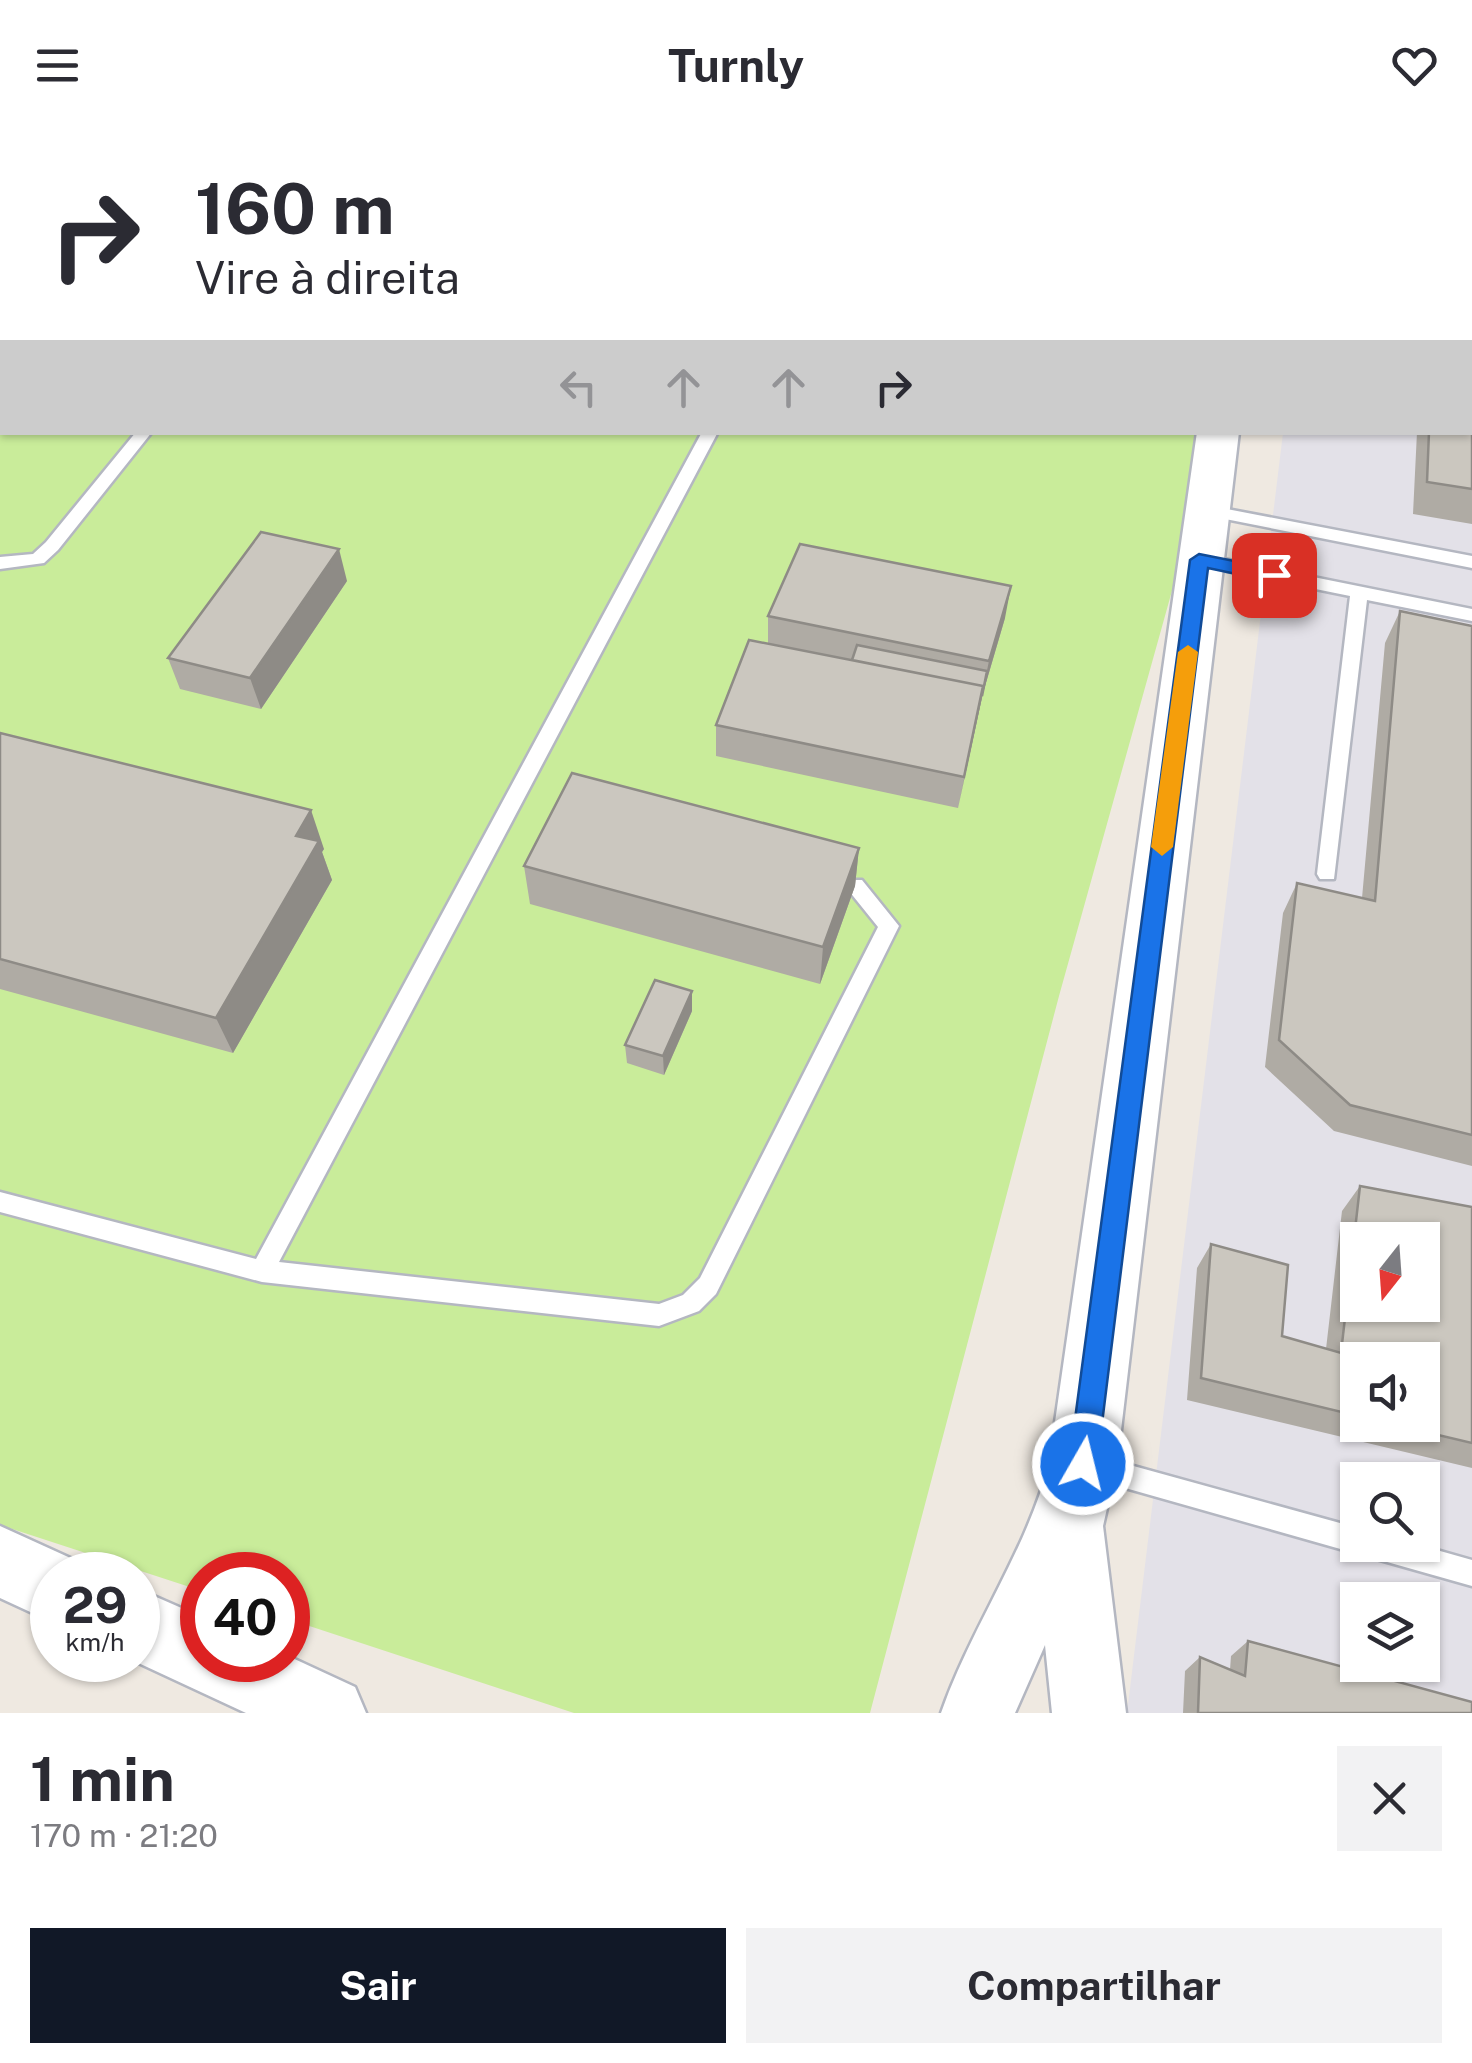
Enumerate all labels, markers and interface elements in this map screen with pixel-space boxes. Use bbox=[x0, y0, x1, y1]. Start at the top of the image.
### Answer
icon: menu bbox=[30, 38, 85, 93]
icon: heart bbox=[1387, 38, 1442, 93]
text: Turnly bbox=[668, 39, 804, 92]
text: 160 m bbox=[195, 167, 395, 250]
icon: right bbox=[30, 170, 160, 300]
text: Vire à direita bbox=[195, 251, 460, 304]
icon: left bbox=[551, 360, 606, 415]
icon: ahead bbox=[656, 360, 711, 415]
icon: ahead bbox=[761, 360, 816, 415]
icon: right bbox=[866, 360, 921, 415]
pin bbox=[1232, 533, 1317, 618]
icon: arrive bbox=[1247, 548, 1302, 603]
north arrow bbox=[1340, 1222, 1440, 1322]
map controls bbox=[1340, 1222, 1440, 1682]
button: sound bbox=[1340, 1342, 1440, 1442]
position arrow bbox=[1031, 1412, 1135, 1516]
button: search bbox=[1340, 1462, 1440, 1562]
speed limit sign: 40 bbox=[180, 1552, 310, 1682]
text: 29 bbox=[63, 1575, 127, 1634]
button: layers bbox=[1340, 1582, 1440, 1682]
text: km/h bbox=[66, 1627, 124, 1657]
text: 1 min bbox=[30, 1744, 175, 1815]
button: close bbox=[1337, 1746, 1442, 1851]
text: 170 m · 21:20 bbox=[30, 1817, 218, 1854]
button: Sair bbox=[30, 1928, 726, 2043]
button: Compartilhar bbox=[746, 1928, 1442, 2043]

